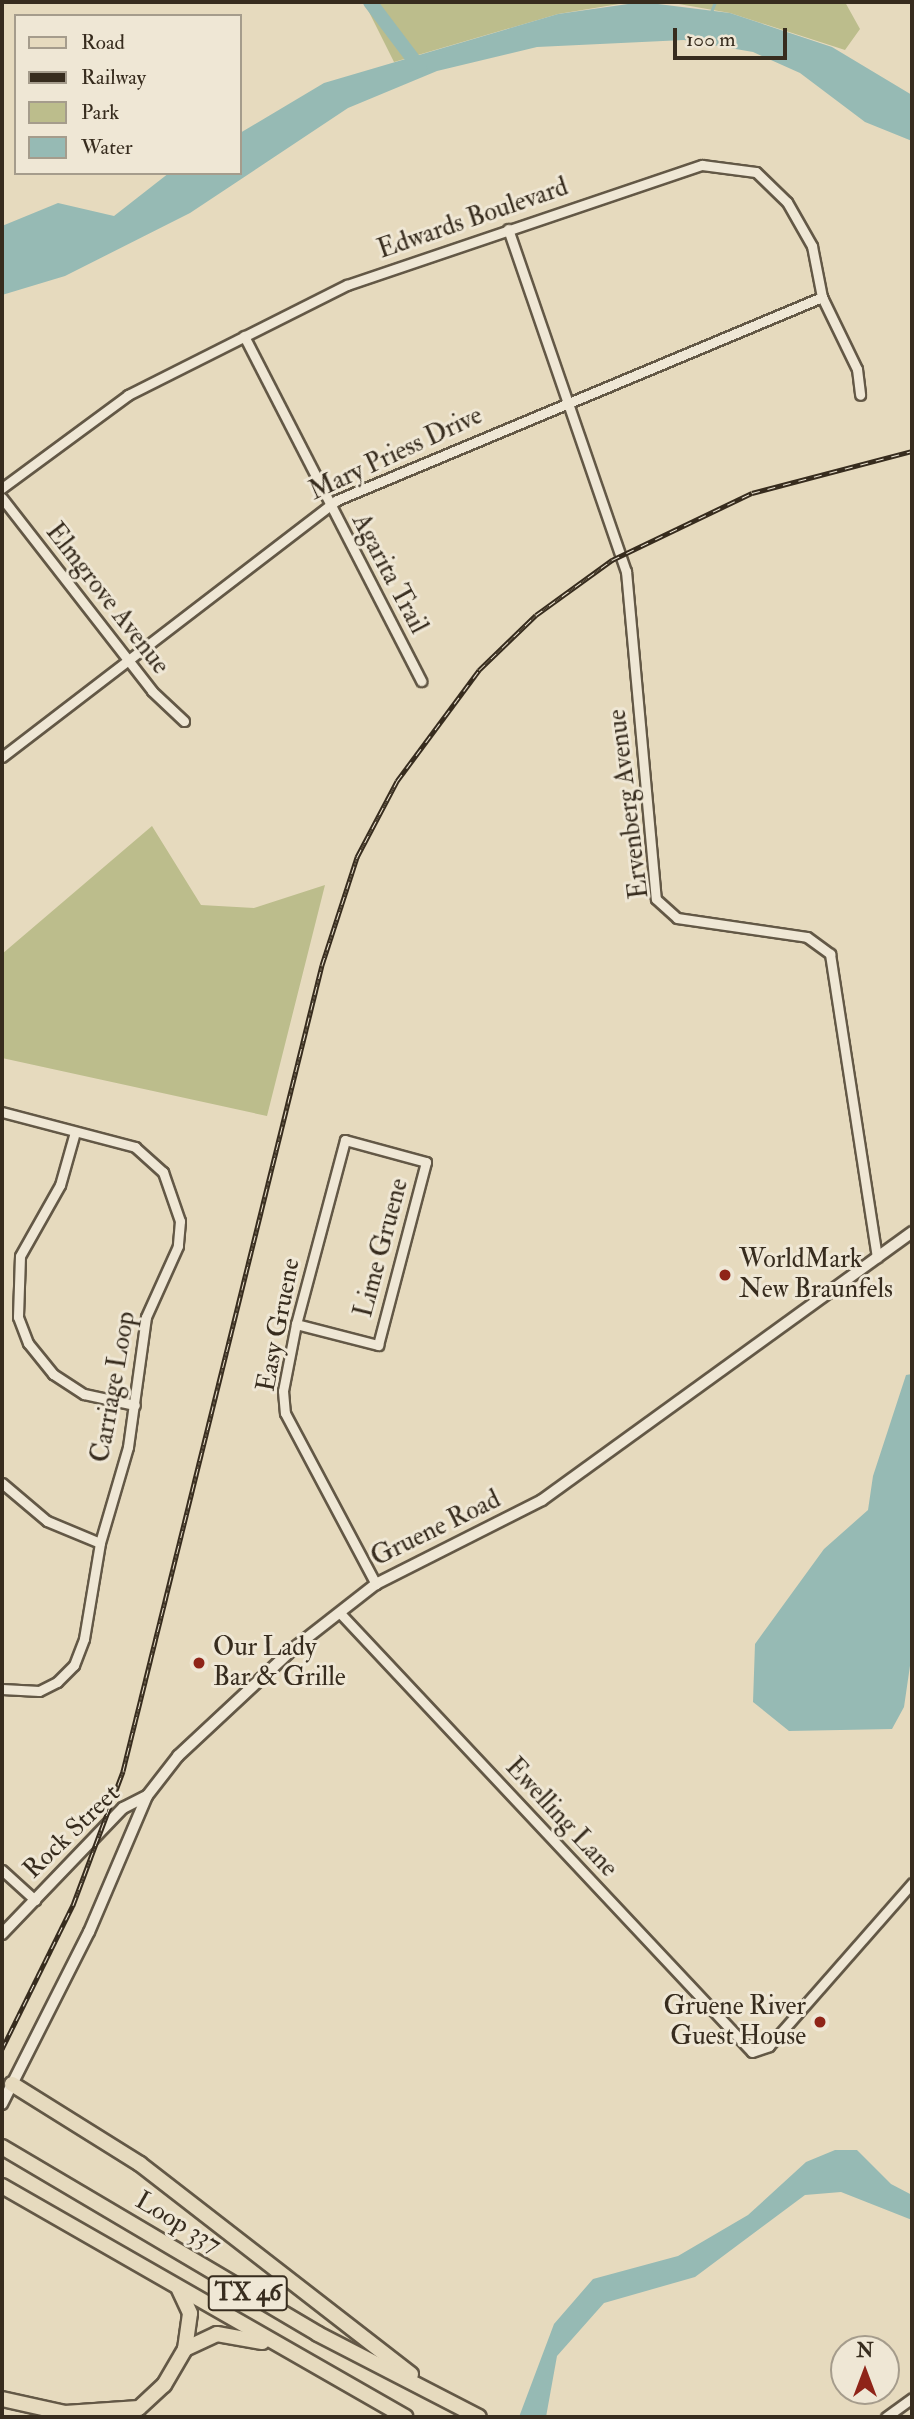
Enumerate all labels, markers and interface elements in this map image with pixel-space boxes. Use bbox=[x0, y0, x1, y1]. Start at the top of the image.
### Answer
legend bbox=[14, 14, 242, 175]
scale bar bbox=[676, 14, 790, 58]
text: 100 m bbox=[686, 26, 736, 53]
text: Road bbox=[81, 29, 125, 56]
text: Railway bbox=[81, 64, 146, 91]
text: Park bbox=[81, 99, 119, 126]
text: Water bbox=[81, 134, 133, 161]
street label: Edwards Boulevard bbox=[374, 172, 572, 266]
street label: Mary Priess Drive bbox=[304, 400, 488, 508]
street label: Agarita Trail bbox=[344, 509, 434, 639]
street label: Elmgrove Avenue bbox=[38, 517, 176, 681]
street label: Ervenberg Avenue bbox=[602, 708, 656, 900]
street label: Lime Gruene bbox=[349, 1175, 415, 1321]
place label: WorldMark New Braunfels bbox=[739, 1244, 893, 1306]
street label: Easy Gruene bbox=[251, 1256, 307, 1394]
marker: WorldMark New Braunfels bbox=[717, 1267, 733, 1283]
street label: Carriage Loop bbox=[85, 1309, 143, 1465]
street label: Gruene Road bbox=[366, 1484, 506, 1574]
place label: Our Lady Bar & Grille bbox=[213, 1632, 346, 1694]
marker: Our Lady Bar & Grille bbox=[191, 1655, 207, 1671]
street label: Ewelling Lane bbox=[498, 1752, 624, 1884]
street label: Rock Street bbox=[17, 1778, 127, 1886]
place label: Gruene River Guest House bbox=[663, 1991, 806, 2052]
marker: Gruene River Guest House bbox=[812, 2014, 828, 2030]
street label: Loop 337 bbox=[129, 2185, 227, 2261]
road number: TX 46 bbox=[208, 2272, 288, 2314]
north arrow bbox=[830, 2335, 900, 2405]
text: N bbox=[856, 2339, 874, 2363]

